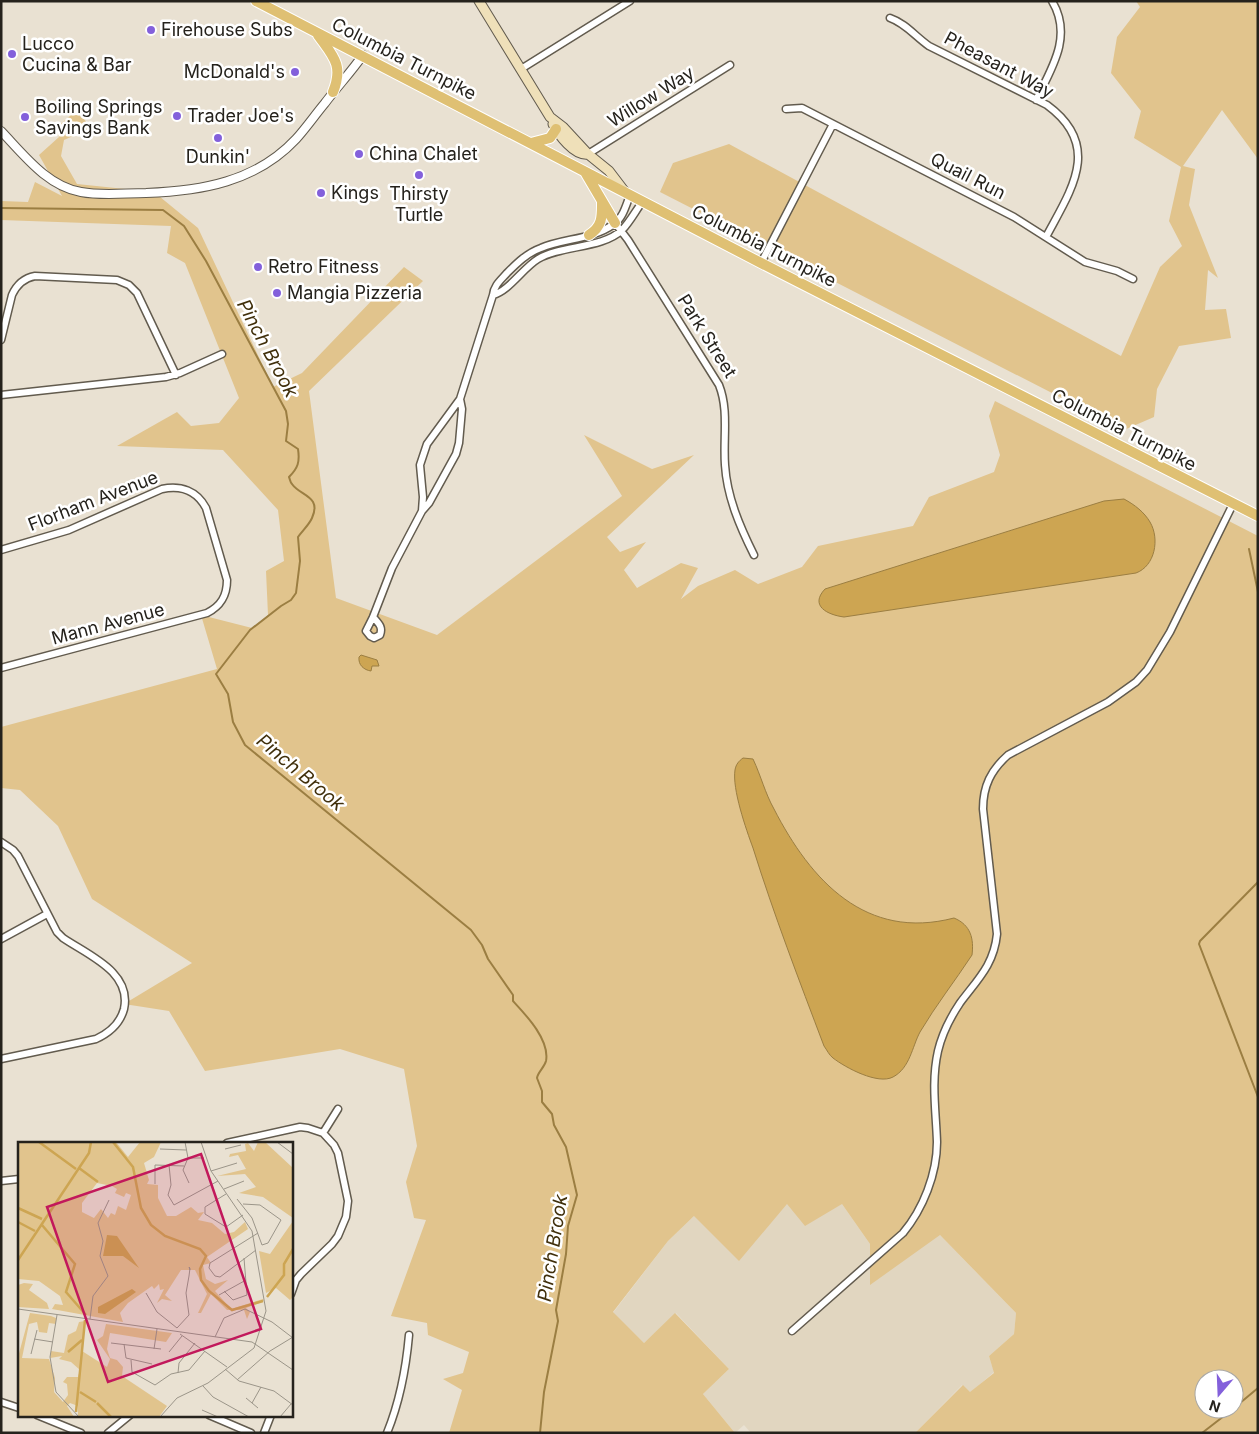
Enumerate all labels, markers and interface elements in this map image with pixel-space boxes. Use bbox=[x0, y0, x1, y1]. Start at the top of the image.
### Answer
street label: Columbia Turnpike bbox=[329, 13, 480, 104]
place label: Firehouse Subs bbox=[161, 19, 293, 40]
marker: Firehouse Subs bbox=[145, 24, 157, 36]
street label: Pheasant Way bbox=[941, 27, 1058, 102]
place label: Lucco Cucina & Bar bbox=[22, 33, 132, 75]
marker: Lucco Cucina & Bar bbox=[6, 48, 18, 60]
place label: McDonald's bbox=[184, 61, 285, 82]
street label: Willow Way bbox=[604, 62, 698, 131]
marker: McDonald's bbox=[289, 66, 301, 78]
place label: Boiling Springs Savings Bank bbox=[35, 96, 163, 138]
place label: Trader Joe's bbox=[187, 105, 294, 126]
marker: Trader Joe's bbox=[171, 110, 183, 122]
marker: Boiling Springs Savings Bank bbox=[19, 111, 31, 123]
marker: Dunkin' bbox=[212, 132, 224, 144]
place label: China Chalet bbox=[369, 143, 478, 164]
place label: Dunkin' bbox=[186, 146, 250, 167]
marker: China Chalet bbox=[353, 148, 365, 160]
street label: Quail Run bbox=[927, 148, 1009, 203]
marker: Thirsty Turtle bbox=[413, 169, 425, 181]
place label: Kings bbox=[331, 182, 379, 203]
place label: Thirsty Turtle bbox=[389, 183, 449, 225]
marker: Kings bbox=[315, 187, 327, 199]
street label: Columbia Turnpike bbox=[689, 200, 840, 291]
place label: Retro Fitness bbox=[268, 256, 379, 277]
marker: Retro Fitness bbox=[252, 261, 264, 273]
place label: Mangia Pizzeria bbox=[287, 282, 422, 303]
marker: Mangia Pizzeria bbox=[271, 287, 283, 299]
street label: Park Street bbox=[674, 290, 741, 381]
water label: Pinch Brook bbox=[232, 295, 303, 402]
street label: Columbia Turnpike bbox=[1049, 384, 1200, 475]
street label: Florham Avenue bbox=[25, 466, 161, 535]
street label: Mann Avenue bbox=[49, 598, 167, 649]
water label: Pinch Brook bbox=[252, 729, 350, 816]
inset map bbox=[18, 1142, 292, 1416]
water label: Pinch Brook bbox=[533, 1192, 572, 1303]
north arrow bbox=[1194, 1369, 1244, 1419]
text: N bbox=[1207, 1397, 1222, 1417]

